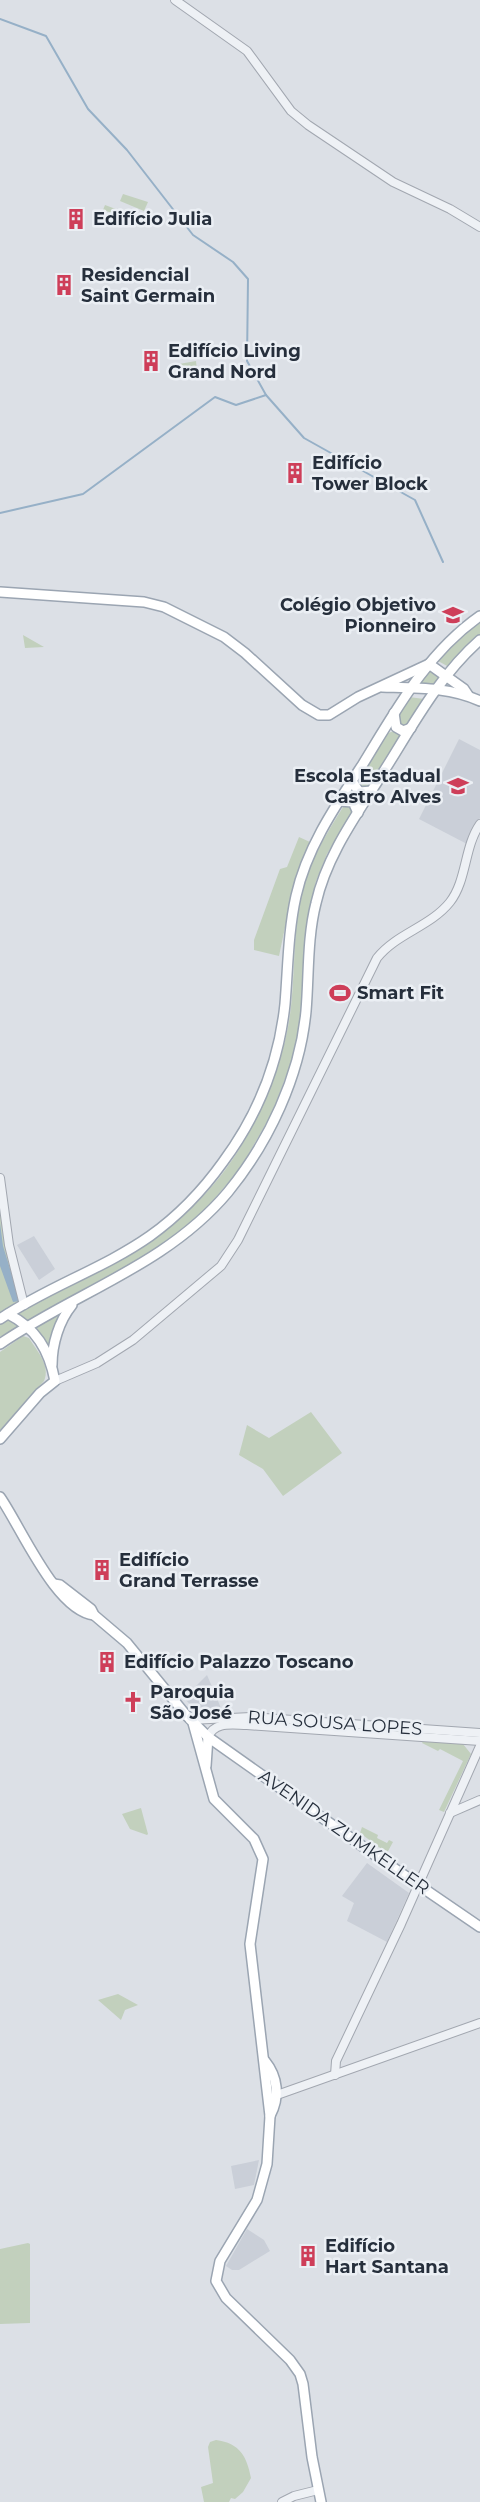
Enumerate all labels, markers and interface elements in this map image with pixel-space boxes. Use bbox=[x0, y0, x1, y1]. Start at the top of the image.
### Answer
building icon: Edifício Julia bbox=[64, 207, 88, 231]
place label: Edifício Julia bbox=[93, 208, 212, 230]
place label: Residencial Saint Germain bbox=[81, 264, 215, 307]
building icon: Residencial Saint Germain bbox=[52, 273, 76, 297]
place label: Edifício Living Grand Nord bbox=[168, 340, 301, 383]
building icon: Edifício Living Grand Nord bbox=[139, 349, 163, 373]
place label: Edifício Tower Block bbox=[312, 452, 428, 495]
building icon: Edifício Tower Block bbox=[283, 461, 307, 485]
place label: Colégio Objetivo Pionneiro bbox=[280, 594, 436, 637]
school or university icon: Colégio Objetivo Pionneiro bbox=[441, 603, 465, 627]
place label: Escola Estadual Castro Alves bbox=[294, 765, 441, 808]
school or university icon: Escola Estadual Castro Alves bbox=[446, 774, 470, 798]
sports icon: Smart Fit bbox=[328, 981, 352, 1005]
place label: Smart Fit bbox=[357, 982, 444, 1004]
place label: Edifício Grand Terrasse bbox=[119, 1549, 259, 1592]
building icon: Edifício Grand Terrasse bbox=[90, 1558, 114, 1582]
building icon: Edifício Palazzo Toscano bbox=[95, 1650, 119, 1674]
place label: Edifício Palazzo Toscano bbox=[124, 1651, 354, 1673]
place label: Paroquia São José bbox=[150, 1681, 235, 1724]
church icon: Paroquia São José bbox=[121, 1690, 145, 1714]
street label: RUA SOUSA LOPES bbox=[247, 1706, 423, 1740]
street label: AVENIDA ZUMKELLER bbox=[254, 1765, 434, 1899]
place label: Edifício Hart Santana bbox=[325, 2235, 449, 2278]
building icon: Edifício Hart Santana bbox=[296, 2244, 320, 2268]

